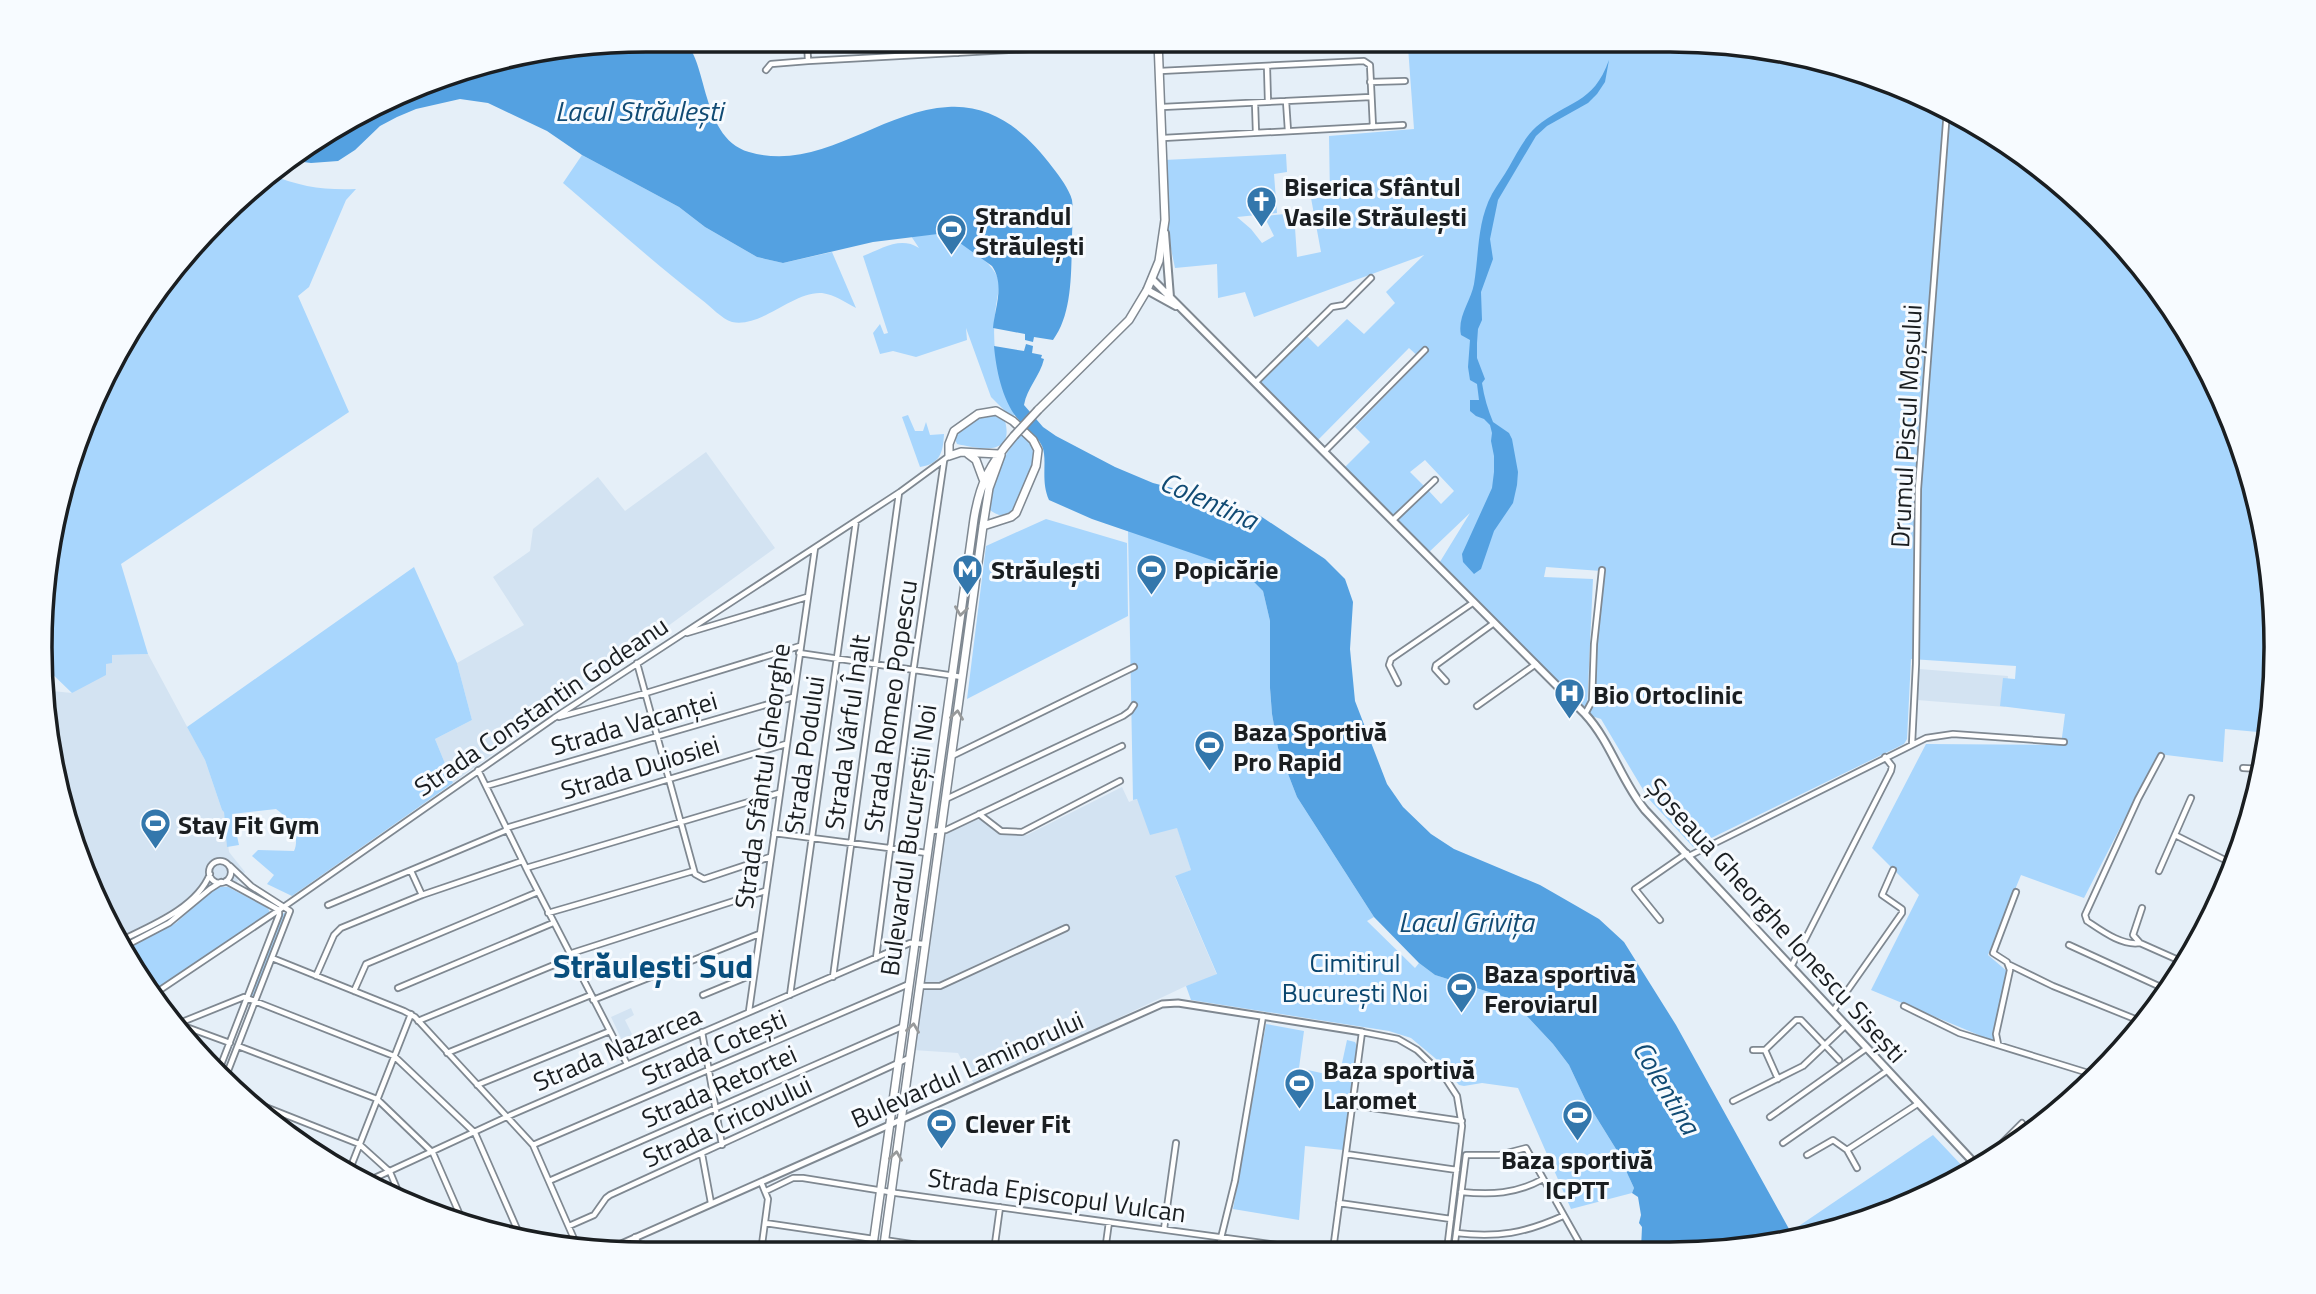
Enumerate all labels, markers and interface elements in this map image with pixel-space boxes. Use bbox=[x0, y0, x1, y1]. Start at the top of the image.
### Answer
water label: Lacul Străulești bbox=[555, 89, 726, 132]
place label: Biserica Sfântul Vasile Străulești bbox=[1284, 167, 1467, 236]
church icon: Biserica Sfântul Vasile Străulești bbox=[1244, 184, 1278, 228]
place label: Ștrandul Străulești bbox=[975, 196, 1085, 265]
sports icon: Ștrandul Străulești bbox=[935, 213, 969, 257]
street label: Drumul Piscul Moșului bbox=[1880, 303, 1932, 549]
water label: Colentina bbox=[1153, 459, 1267, 541]
place label: Străulești bbox=[991, 550, 1101, 589]
place label: Popicărie bbox=[1174, 550, 1279, 589]
metro station icon: Străulești bbox=[951, 552, 985, 596]
sports icon: Popicărie bbox=[1134, 552, 1168, 596]
street label: Strada Romeo Popescu bbox=[853, 577, 927, 835]
one-way arrow bbox=[954, 605, 969, 617]
street label: Strada Constantin Godeanu bbox=[406, 606, 676, 806]
street label: Strada Vârful Înalt bbox=[814, 632, 880, 832]
street label: Strada Sfântul Gheorghe bbox=[724, 641, 800, 911]
street label: Strada Podului bbox=[774, 673, 834, 837]
place label: Bio Ortoclinic bbox=[1593, 675, 1743, 714]
hospital icon: Bio Ortoclinic bbox=[1553, 677, 1587, 721]
street label: Strada Vacanței bbox=[546, 681, 722, 765]
street label: Bulevardul Bucureștii Noi bbox=[870, 702, 946, 978]
one-way arrow bbox=[949, 709, 964, 721]
place label: Baza Sportivă Pro Rapid bbox=[1233, 712, 1387, 781]
street label: Strada Duiosiei bbox=[556, 724, 724, 810]
sports icon: Baza Sportivă Pro Rapid bbox=[1193, 729, 1227, 773]
street label: Șoseaua Gheorghe Ionescu Sisești bbox=[1638, 769, 1916, 1071]
place label: Stay Fit Gym bbox=[178, 805, 320, 844]
sports icon: Stay Fit Gym bbox=[138, 807, 172, 851]
water label: Lacul Grivița bbox=[1398, 900, 1536, 943]
district label: Străulești Sud bbox=[553, 941, 753, 991]
park label: Cimitirul București Noi bbox=[1282, 943, 1428, 1012]
place label: Baza sportivă Feroviarul bbox=[1484, 954, 1636, 1023]
sports icon: Baza sportivă Feroviarul bbox=[1444, 971, 1478, 1015]
street label: Strada Nazarcea bbox=[527, 995, 707, 1101]
street label: Strada Cotești bbox=[635, 999, 793, 1095]
street label: Bulevardul Laminorului bbox=[844, 1000, 1090, 1138]
one-way arrow bbox=[905, 1022, 920, 1034]
water label: Colentina bbox=[1622, 1032, 1713, 1144]
street label: Strada Retortei bbox=[635, 1034, 803, 1138]
place label: Baza sportivă Laromet bbox=[1323, 1050, 1475, 1119]
street label: Strada Cricovului bbox=[636, 1065, 818, 1177]
sports icon: Baza sportivă Laromet bbox=[1283, 1067, 1317, 1111]
sports icon: Baza sportivă ICPTT bbox=[1560, 1099, 1594, 1143]
place label: Clever Fit bbox=[965, 1104, 1071, 1143]
sports icon: Clever Fit bbox=[925, 1106, 959, 1150]
place label: Baza sportivă ICPTT bbox=[1501, 1140, 1653, 1209]
one-way arrow bbox=[888, 1150, 903, 1162]
street label: Strada Episcopul Vulcan bbox=[925, 1158, 1189, 1232]

